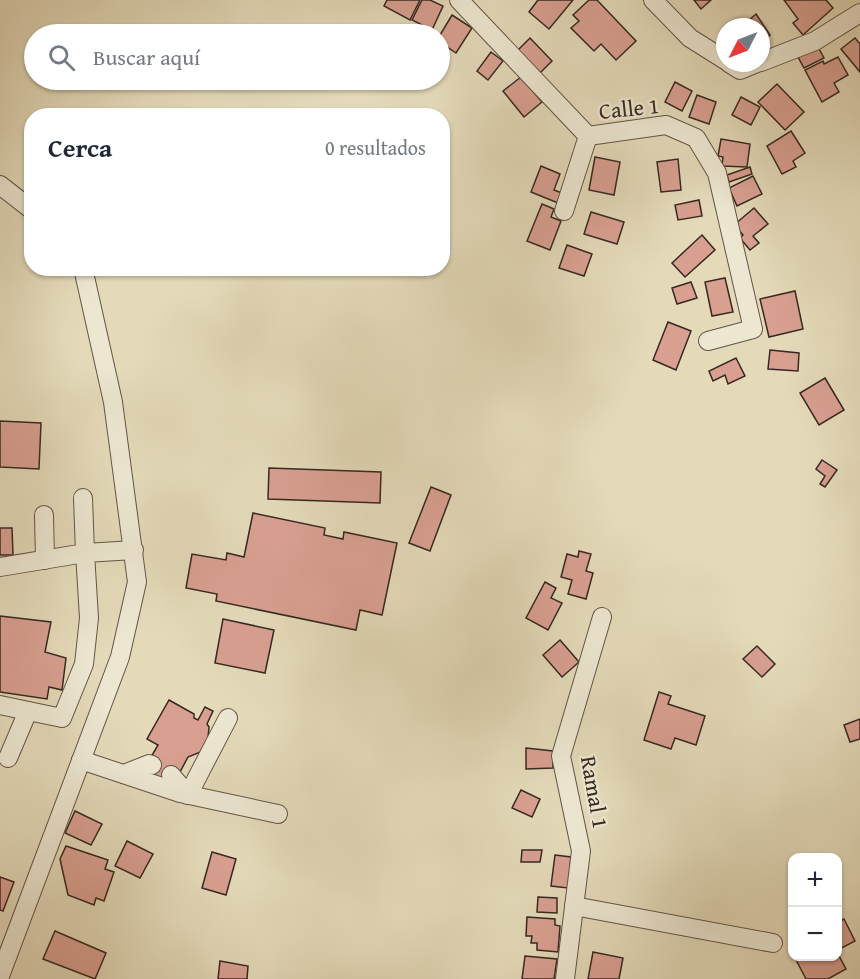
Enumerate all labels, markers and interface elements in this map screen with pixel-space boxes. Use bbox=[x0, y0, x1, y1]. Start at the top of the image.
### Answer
north arrow bbox=[716, 18, 770, 72]
search box bbox=[24, 24, 450, 90]
icon: search bbox=[45, 41, 78, 74]
text: Buscar aquí bbox=[93, 41, 200, 73]
street label: Calle 1 bbox=[597, 89, 661, 127]
text: Cerca bbox=[48, 128, 112, 167]
text: 0 resultados bbox=[325, 133, 426, 162]
street label: Ramal 1 bbox=[573, 753, 617, 831]
map controls bbox=[788, 853, 842, 961]
button: + bbox=[788, 853, 842, 907]
button: − bbox=[788, 907, 842, 961]

